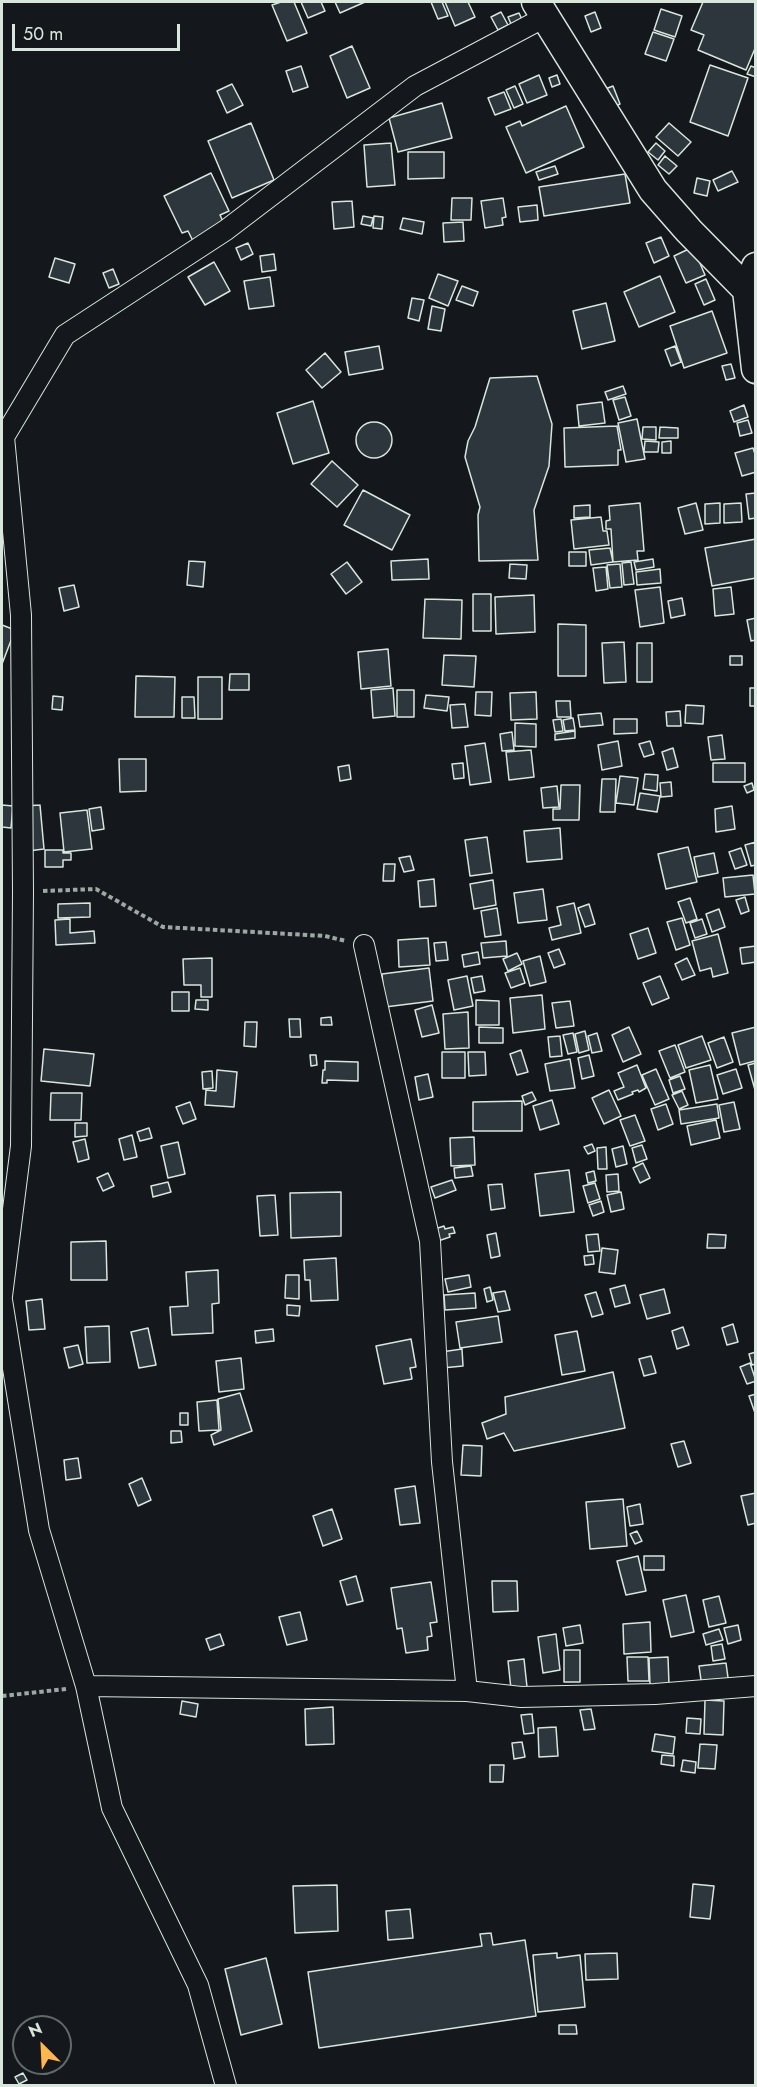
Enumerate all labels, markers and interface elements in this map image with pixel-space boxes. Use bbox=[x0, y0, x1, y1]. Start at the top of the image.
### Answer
scale bar bbox=[15, 12, 183, 50]
text: 50 m bbox=[23, 21, 63, 47]
north arrow bbox=[12, 2015, 72, 2075]
text: N bbox=[25, 2017, 46, 2043]

